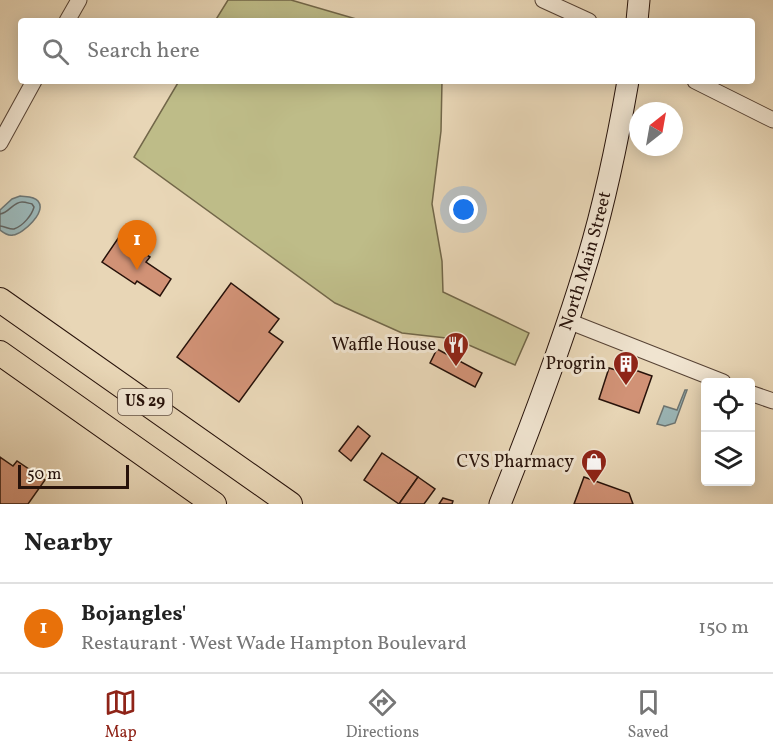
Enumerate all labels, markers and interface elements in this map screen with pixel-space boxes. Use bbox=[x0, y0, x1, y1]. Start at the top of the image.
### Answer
search box bbox=[18, 18, 755, 84]
icon: search bbox=[39, 35, 72, 68]
text: Search here bbox=[87, 36, 200, 67]
north arrow bbox=[629, 102, 683, 156]
street label: North Main Street bbox=[553, 189, 618, 334]
your location bbox=[449, 195, 478, 224]
pin: 1 bbox=[118, 220, 156, 270]
restaurant icon: Waffle House bbox=[441, 330, 471, 368]
place label: Waffle House bbox=[332, 333, 436, 358]
building icon: Progrin bbox=[611, 349, 641, 387]
place label: Progrin bbox=[546, 352, 606, 377]
map controls bbox=[701, 378, 755, 486]
button: locate bbox=[701, 378, 755, 432]
road number: US 29 bbox=[118, 389, 172, 415]
button: layers bbox=[701, 432, 755, 486]
shop icon: CVS Pharmacy bbox=[579, 447, 609, 485]
place label: CVS Pharmacy bbox=[457, 450, 574, 475]
scale bar bbox=[18, 462, 129, 490]
text: 50 m bbox=[27, 464, 61, 486]
text: Nearby bbox=[24, 525, 113, 561]
text: Bojangles' bbox=[81, 599, 187, 630]
text: 1 bbox=[39, 614, 48, 642]
text: 150 m bbox=[698, 614, 749, 642]
text: Restaurant · West Wade Hampton Boulevard bbox=[81, 630, 467, 658]
tab: Map bbox=[104, 686, 137, 744]
tab: Directions bbox=[346, 686, 419, 744]
tab: Saved bbox=[628, 686, 669, 744]

